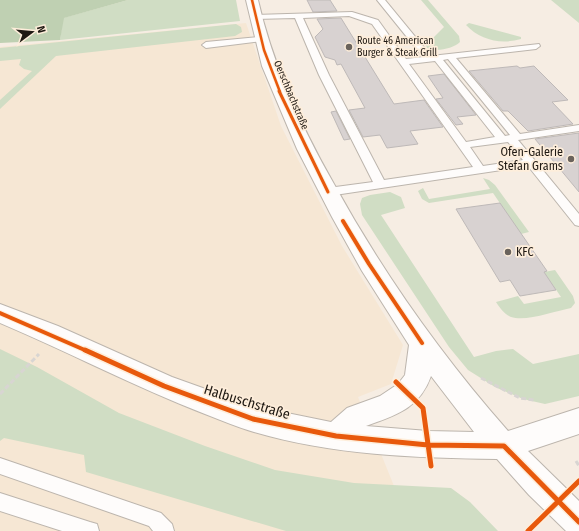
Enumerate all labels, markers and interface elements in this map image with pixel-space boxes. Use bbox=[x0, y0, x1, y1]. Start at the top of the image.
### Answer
north arrow bbox=[12, 12, 52, 52]
text: N bbox=[34, 24, 48, 34]
place label: Route 46 American Burger & Steak Grill bbox=[357, 35, 438, 59]
marker: Route 46 American Burger & Steak Grill bbox=[344, 42, 354, 52]
street label: Oerschbachstraße bbox=[271, 59, 311, 131]
place label: Ofen-Galerie Stefan Grams bbox=[498, 145, 563, 173]
marker: Ofen-Galerie Stefan Grams bbox=[566, 154, 576, 164]
place label: KFC bbox=[516, 245, 534, 259]
marker: KFC bbox=[503, 247, 513, 257]
street label: Halbuschstraße bbox=[202, 381, 292, 423]

